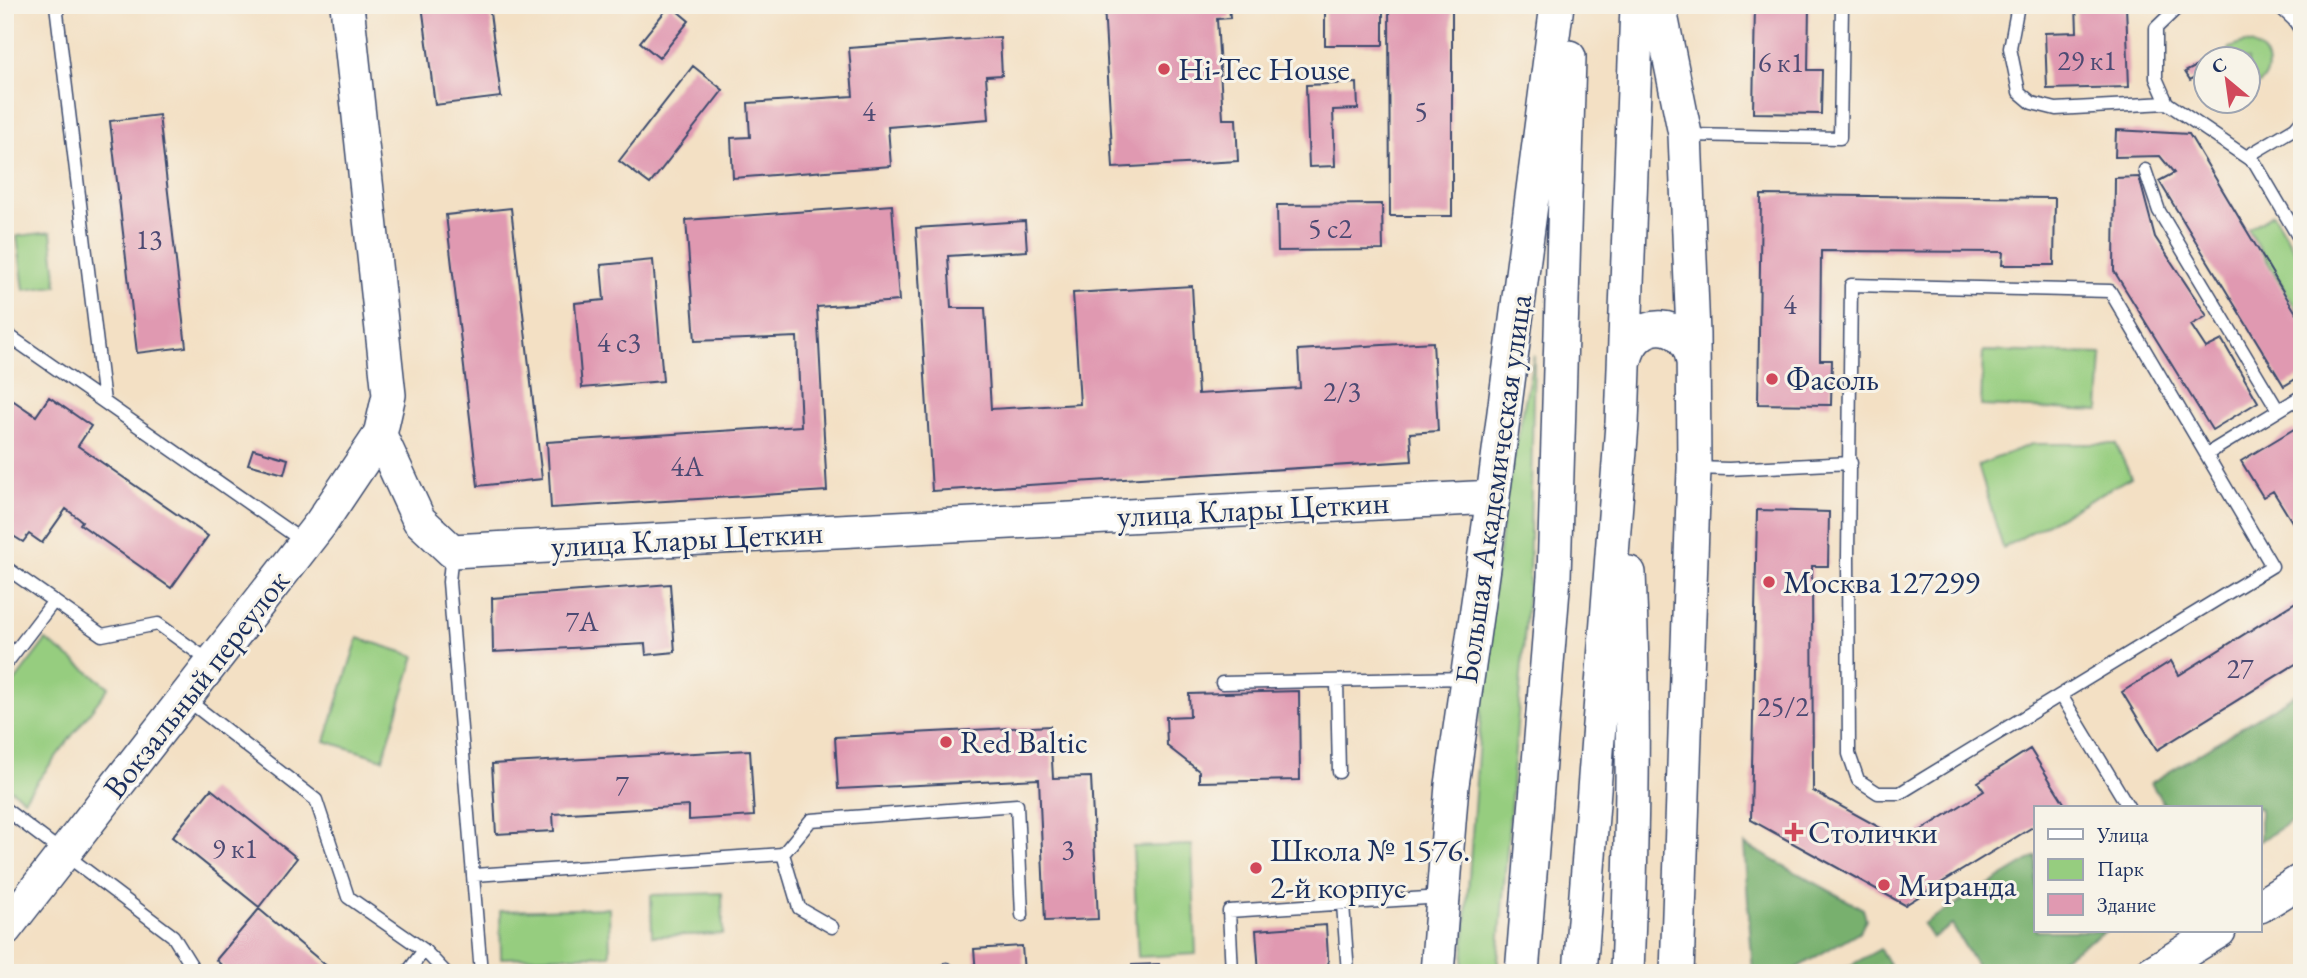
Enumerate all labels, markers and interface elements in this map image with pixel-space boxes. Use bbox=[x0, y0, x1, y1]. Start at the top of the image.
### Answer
house number: 29 к1 bbox=[2057, 42, 2117, 78]
house number: 6 к1 bbox=[1758, 44, 1804, 80]
north arrow bbox=[2192, 46, 2262, 116]
place label: Hi-Tec House bbox=[1178, 48, 1350, 90]
text: С bbox=[2207, 51, 2231, 80]
marker: Hi-Tec House bbox=[1156, 61, 1172, 77]
house number: 4 bbox=[862, 93, 876, 129]
house number: 5 bbox=[1414, 93, 1428, 129]
house number: 5 с2 bbox=[1308, 210, 1352, 246]
house number: 13 bbox=[136, 221, 162, 257]
house number: 4 bbox=[1783, 286, 1797, 322]
street label: Большая Академическая улица bbox=[1445, 291, 1541, 687]
house number: 4 с3 bbox=[597, 324, 641, 360]
place label: Фасоль bbox=[1786, 358, 1879, 400]
marker: Фасоль bbox=[1764, 371, 1780, 387]
house number: 2/3 bbox=[1323, 373, 1361, 409]
house number: 4А bbox=[671, 448, 704, 484]
street label: улица Клары Цеткин bbox=[1116, 481, 1390, 537]
street label: улица Клары Цеткин bbox=[550, 511, 824, 567]
street label: Вокзальный переулок bbox=[93, 561, 299, 807]
place label: Москва 127299 bbox=[1783, 561, 1980, 603]
marker: Москва 127299 bbox=[1761, 574, 1777, 590]
house number: 7А bbox=[566, 603, 599, 639]
house number: 27 bbox=[2227, 650, 2254, 686]
house number: 25/2 bbox=[1757, 688, 1809, 724]
place label: Red Baltic bbox=[960, 721, 1088, 763]
marker: Red Baltic bbox=[938, 734, 954, 750]
house number: 7 bbox=[615, 767, 629, 803]
legend bbox=[2034, 806, 2262, 932]
place label: Столички bbox=[1808, 811, 1938, 853]
text: Улица bbox=[2096, 821, 2149, 848]
marker: Столички bbox=[1786, 824, 1802, 840]
place label: Школа № 1576. 2-й корпус bbox=[1270, 829, 1470, 908]
house number: 9 к1 bbox=[212, 830, 258, 866]
house number: 3 bbox=[1061, 831, 1075, 867]
text: Парк bbox=[2097, 855, 2144, 882]
marker: Школа № 1576. 2-й корпус bbox=[1248, 860, 1264, 876]
place label: Миранда bbox=[1898, 864, 2017, 906]
marker: Миранда bbox=[1876, 877, 1892, 893]
text: Здание bbox=[2097, 891, 2156, 918]

